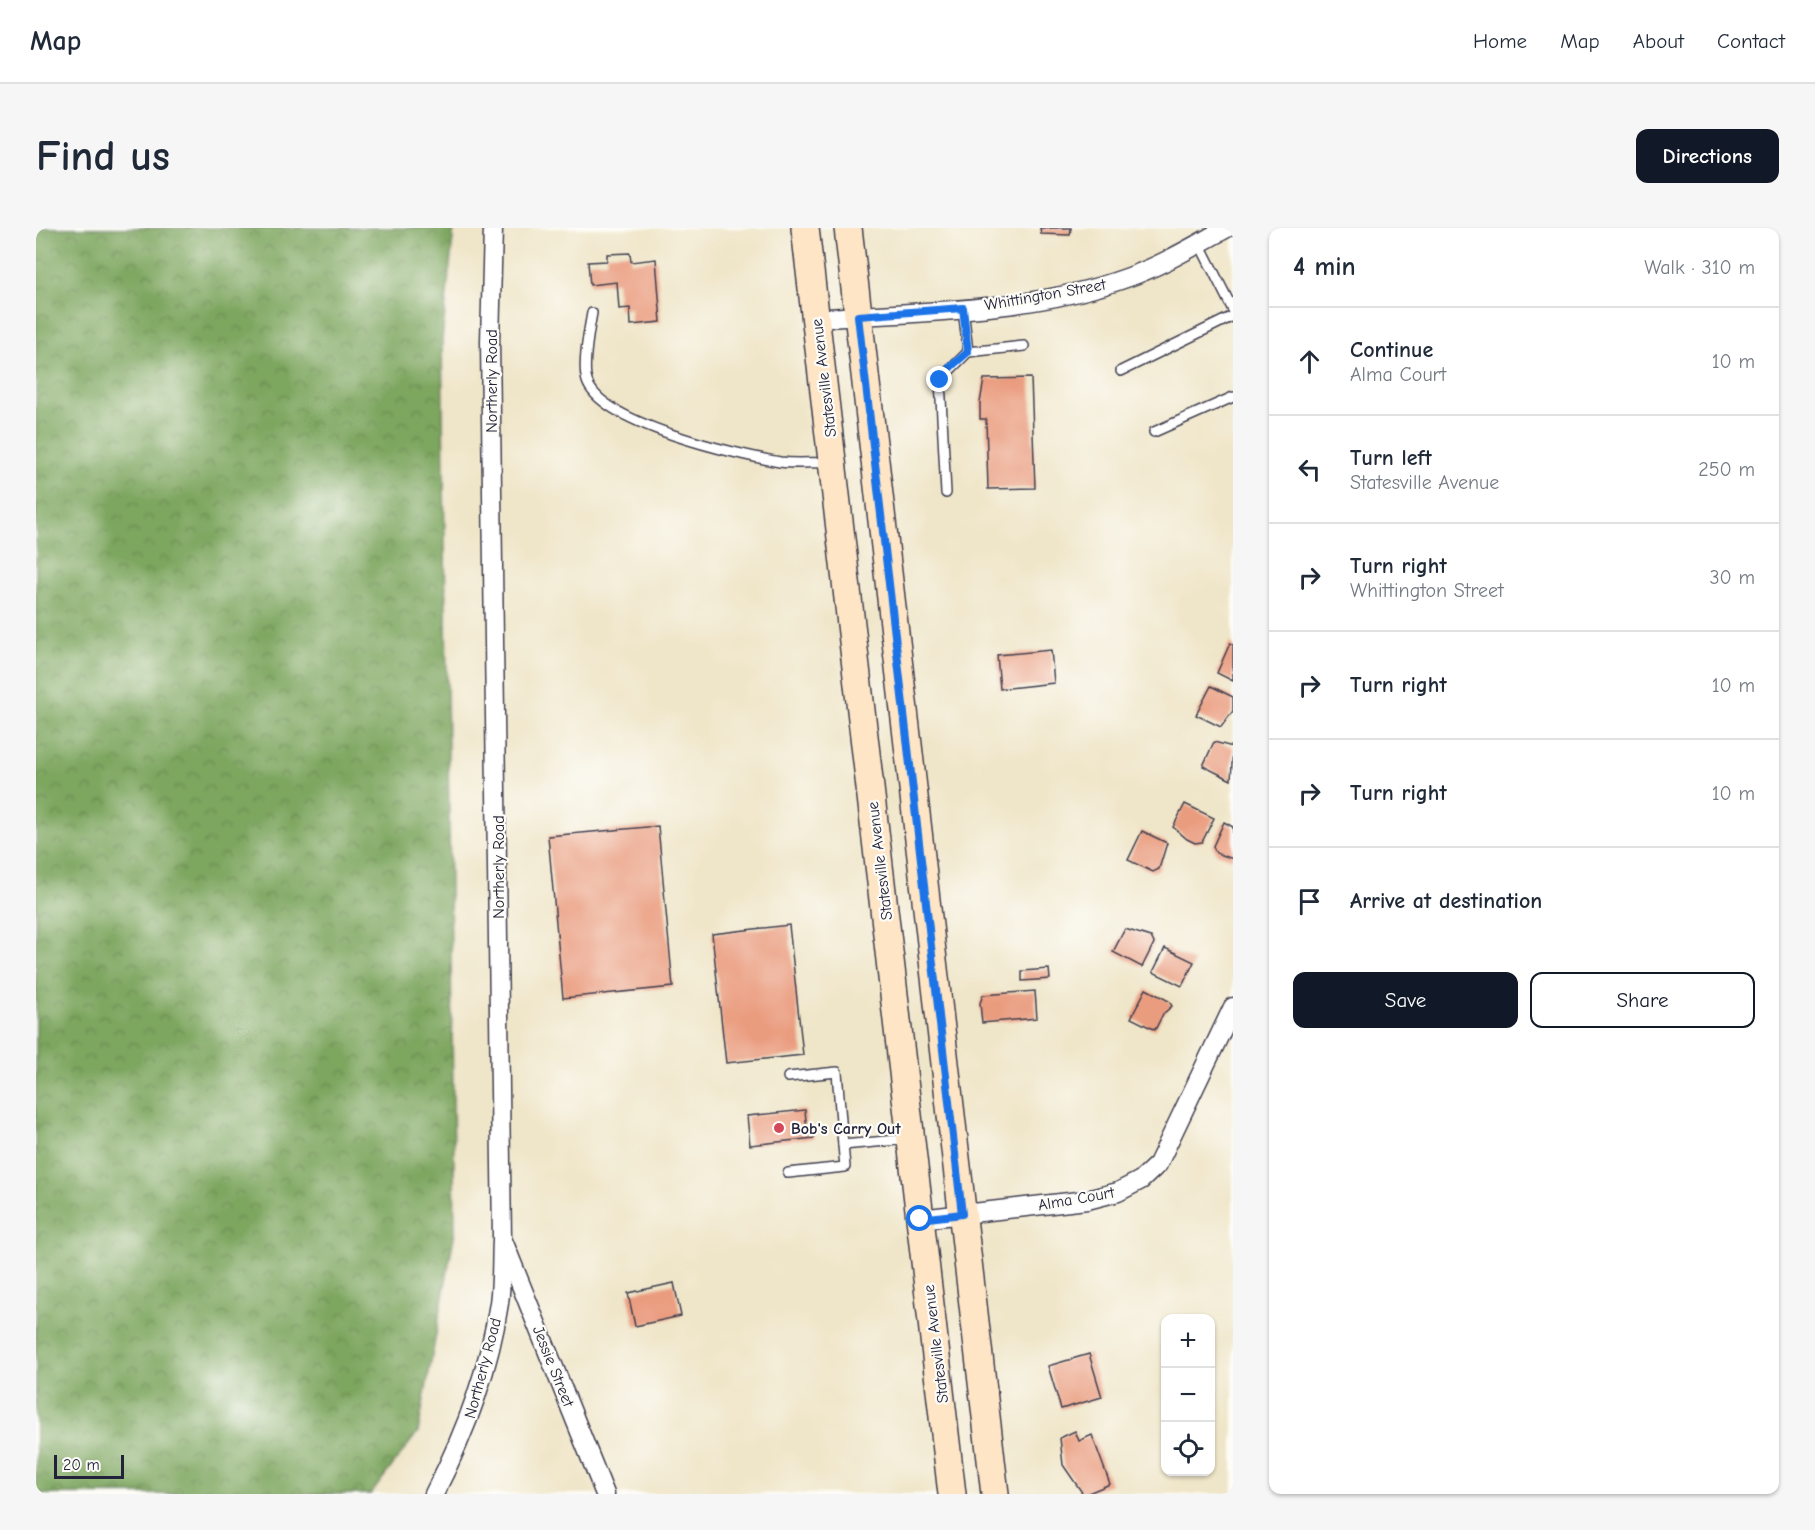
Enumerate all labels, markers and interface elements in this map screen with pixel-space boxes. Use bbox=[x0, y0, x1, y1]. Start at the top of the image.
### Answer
text: Map bbox=[30, 25, 81, 57]
text: Home bbox=[1473, 29, 1527, 53]
text: Map bbox=[1560, 29, 1600, 53]
text: About bbox=[1633, 29, 1684, 53]
text: Contact bbox=[1717, 29, 1785, 53]
button: Directions bbox=[1636, 129, 1779, 183]
text: Find us bbox=[36, 132, 170, 181]
text: 4 min bbox=[1293, 252, 1356, 282]
text: Walk · 310 m bbox=[1644, 256, 1755, 279]
street label: Whittington Street bbox=[983, 275, 1108, 315]
street label: Statesville Avenue bbox=[808, 318, 840, 438]
street label: Northerly Road bbox=[483, 329, 501, 433]
text: Continue bbox=[1350, 337, 1433, 363]
icon: ahead bbox=[1293, 345, 1326, 378]
text: 10 m bbox=[1712, 350, 1755, 373]
text: Alma Court bbox=[1350, 363, 1446, 386]
route end bbox=[926, 366, 952, 392]
text: Turn left bbox=[1350, 445, 1432, 471]
icon: left bbox=[1293, 453, 1326, 486]
text: 250 m bbox=[1698, 458, 1755, 481]
text: Statesville Avenue bbox=[1350, 471, 1499, 494]
text: Turn right bbox=[1350, 553, 1447, 579]
icon: right bbox=[1293, 561, 1326, 594]
text: 30 m bbox=[1709, 566, 1755, 589]
text: Whittington Street bbox=[1350, 579, 1504, 602]
icon: right bbox=[1293, 669, 1326, 702]
text: Turn right bbox=[1350, 672, 1447, 698]
text: 10 m bbox=[1712, 674, 1755, 697]
icon: right bbox=[1293, 777, 1326, 810]
text: Turn right bbox=[1350, 780, 1447, 806]
text: 10 m bbox=[1712, 782, 1755, 805]
street label: Statesville Avenue bbox=[864, 801, 896, 921]
street label: Northerly Road bbox=[490, 815, 508, 919]
icon: arrive bbox=[1293, 885, 1326, 918]
text: Arrive at destination bbox=[1350, 888, 1542, 914]
button: Save bbox=[1293, 972, 1518, 1028]
button: Share bbox=[1530, 972, 1755, 1028]
place label: Bob's Carry Out bbox=[791, 1120, 901, 1138]
marker: Bob's Carry Out bbox=[772, 1121, 786, 1135]
street label: Alma Court bbox=[1037, 1183, 1116, 1215]
route start bbox=[906, 1205, 932, 1231]
street label: Statesville Avenue bbox=[920, 1284, 952, 1404]
map controls bbox=[1161, 1314, 1215, 1476]
button: + bbox=[1161, 1314, 1215, 1368]
street label: Northerly Road bbox=[461, 1316, 505, 1421]
street label: Jessie Street bbox=[529, 1323, 578, 1410]
button: − bbox=[1161, 1368, 1215, 1422]
button: locate bbox=[1161, 1422, 1215, 1476]
scale bar bbox=[54, 1452, 124, 1480]
text: 20 m bbox=[63, 1456, 100, 1474]

